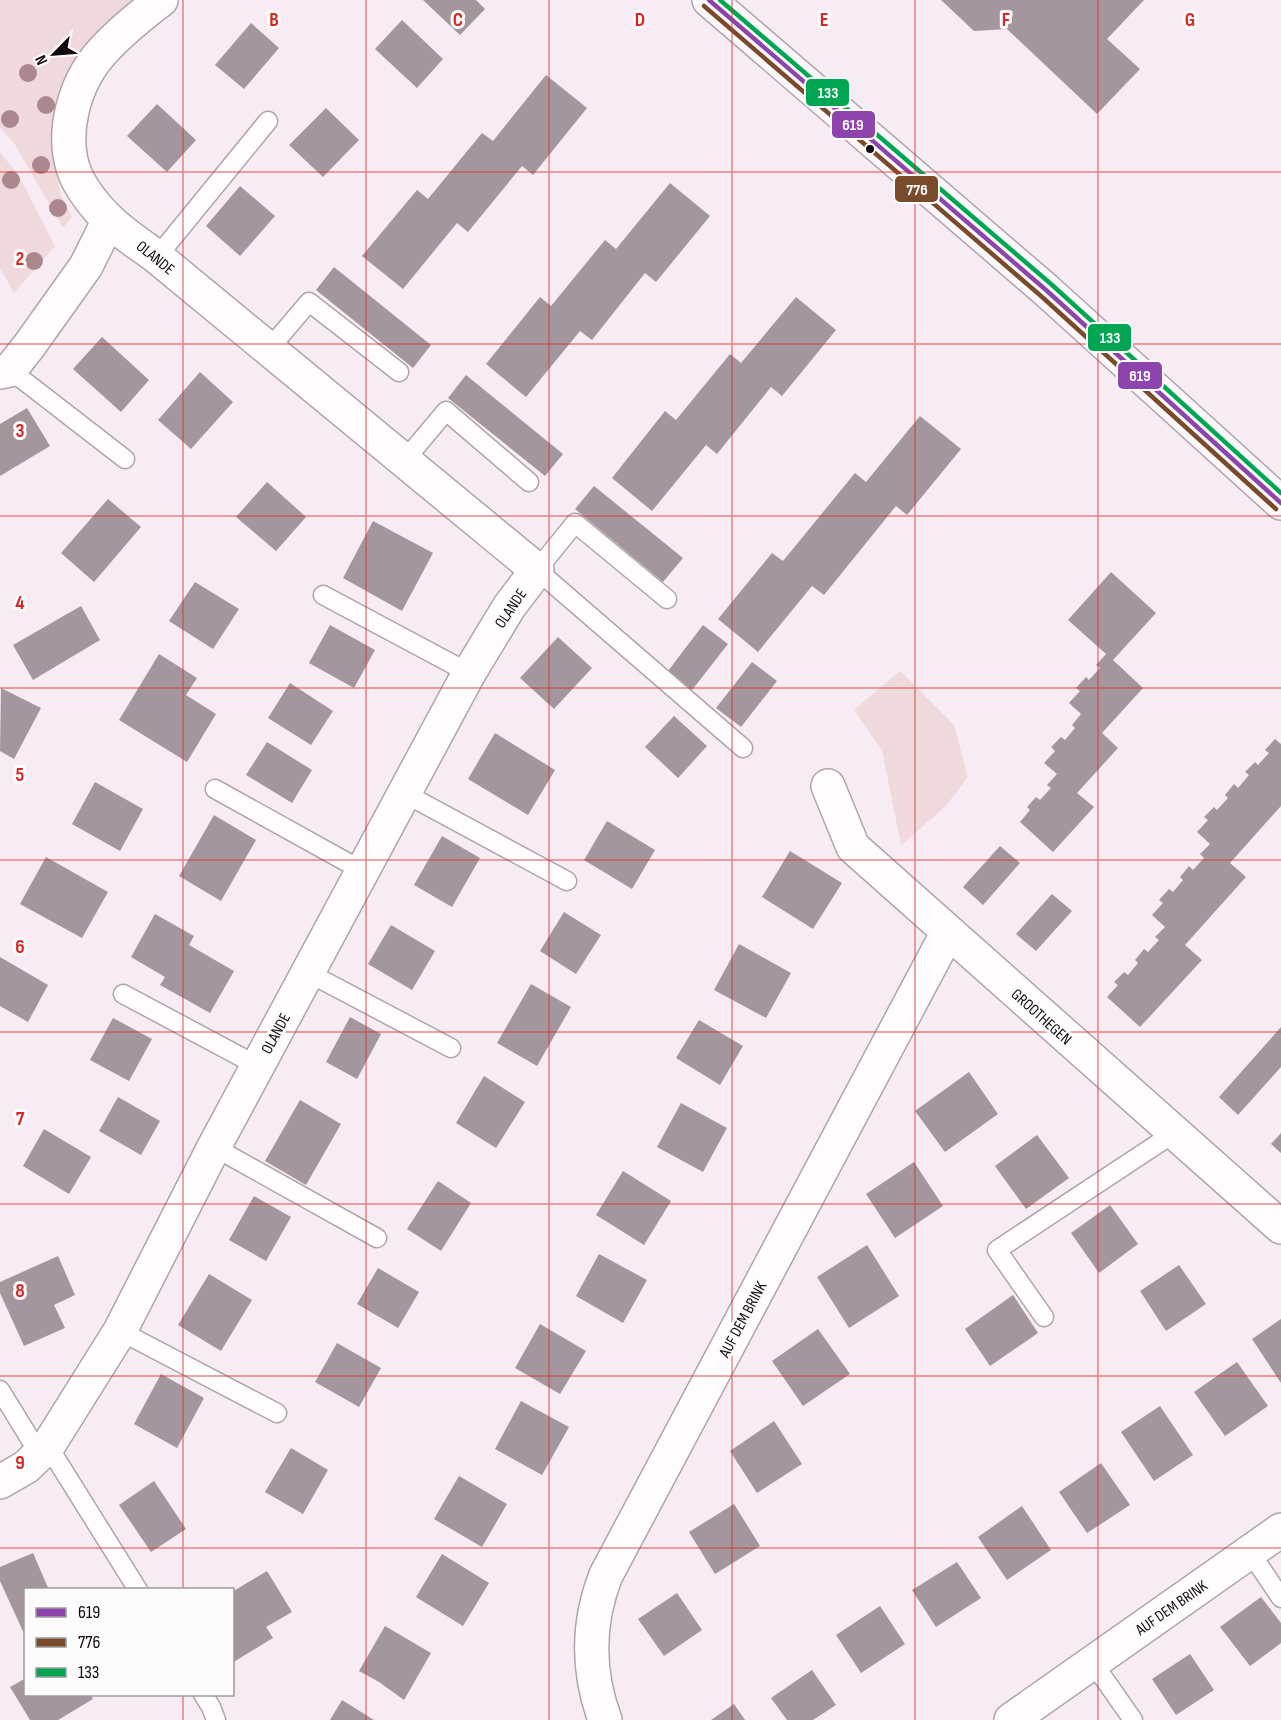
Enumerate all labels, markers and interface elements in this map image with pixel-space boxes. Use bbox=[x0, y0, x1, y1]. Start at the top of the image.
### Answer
text: B bbox=[269, 8, 279, 32]
text: C bbox=[453, 8, 463, 32]
text: D bbox=[635, 8, 645, 32]
text: E bbox=[820, 8, 828, 32]
text: F bbox=[1002, 8, 1010, 32]
text: G bbox=[1185, 8, 1195, 32]
north arrow bbox=[24, 24, 84, 84]
text: N bbox=[31, 52, 52, 68]
line badge: 133 bbox=[805, 78, 850, 107]
text: 133 bbox=[818, 84, 838, 103]
line badge: 619 bbox=[831, 110, 876, 139]
text: 619 bbox=[842, 116, 864, 135]
unlabelled marker bbox=[864, 143, 876, 155]
line badge: 776 bbox=[894, 175, 939, 203]
text: 776 bbox=[906, 181, 928, 200]
street label: OLANDE bbox=[132, 237, 178, 279]
text: 2 bbox=[16, 247, 24, 271]
line badge: 133 bbox=[1087, 323, 1132, 352]
text: 133 bbox=[1100, 329, 1120, 348]
line badge: 619 bbox=[1117, 361, 1163, 390]
text: 619 bbox=[1129, 367, 1151, 386]
text: 3 bbox=[16, 419, 25, 443]
street label: OLANDE bbox=[491, 586, 531, 632]
text: 4 bbox=[15, 591, 25, 615]
text: 5 bbox=[16, 763, 25, 787]
text: 6 bbox=[15, 935, 25, 959]
street label: GROOTHEGEN bbox=[1007, 985, 1075, 1049]
street label: OLANDE bbox=[258, 1010, 295, 1057]
text: 7 bbox=[16, 1107, 25, 1131]
street label: AUF DEM BRINK bbox=[715, 1278, 772, 1362]
text: 8 bbox=[15, 1279, 25, 1303]
text: 9 bbox=[15, 1451, 25, 1475]
street label: AUF DEM BRINK bbox=[1132, 1576, 1212, 1640]
legend bbox=[24, 1588, 234, 1696]
text: 619 bbox=[78, 1602, 100, 1623]
text: 776 bbox=[78, 1632, 100, 1653]
text: 133 bbox=[78, 1662, 99, 1683]

